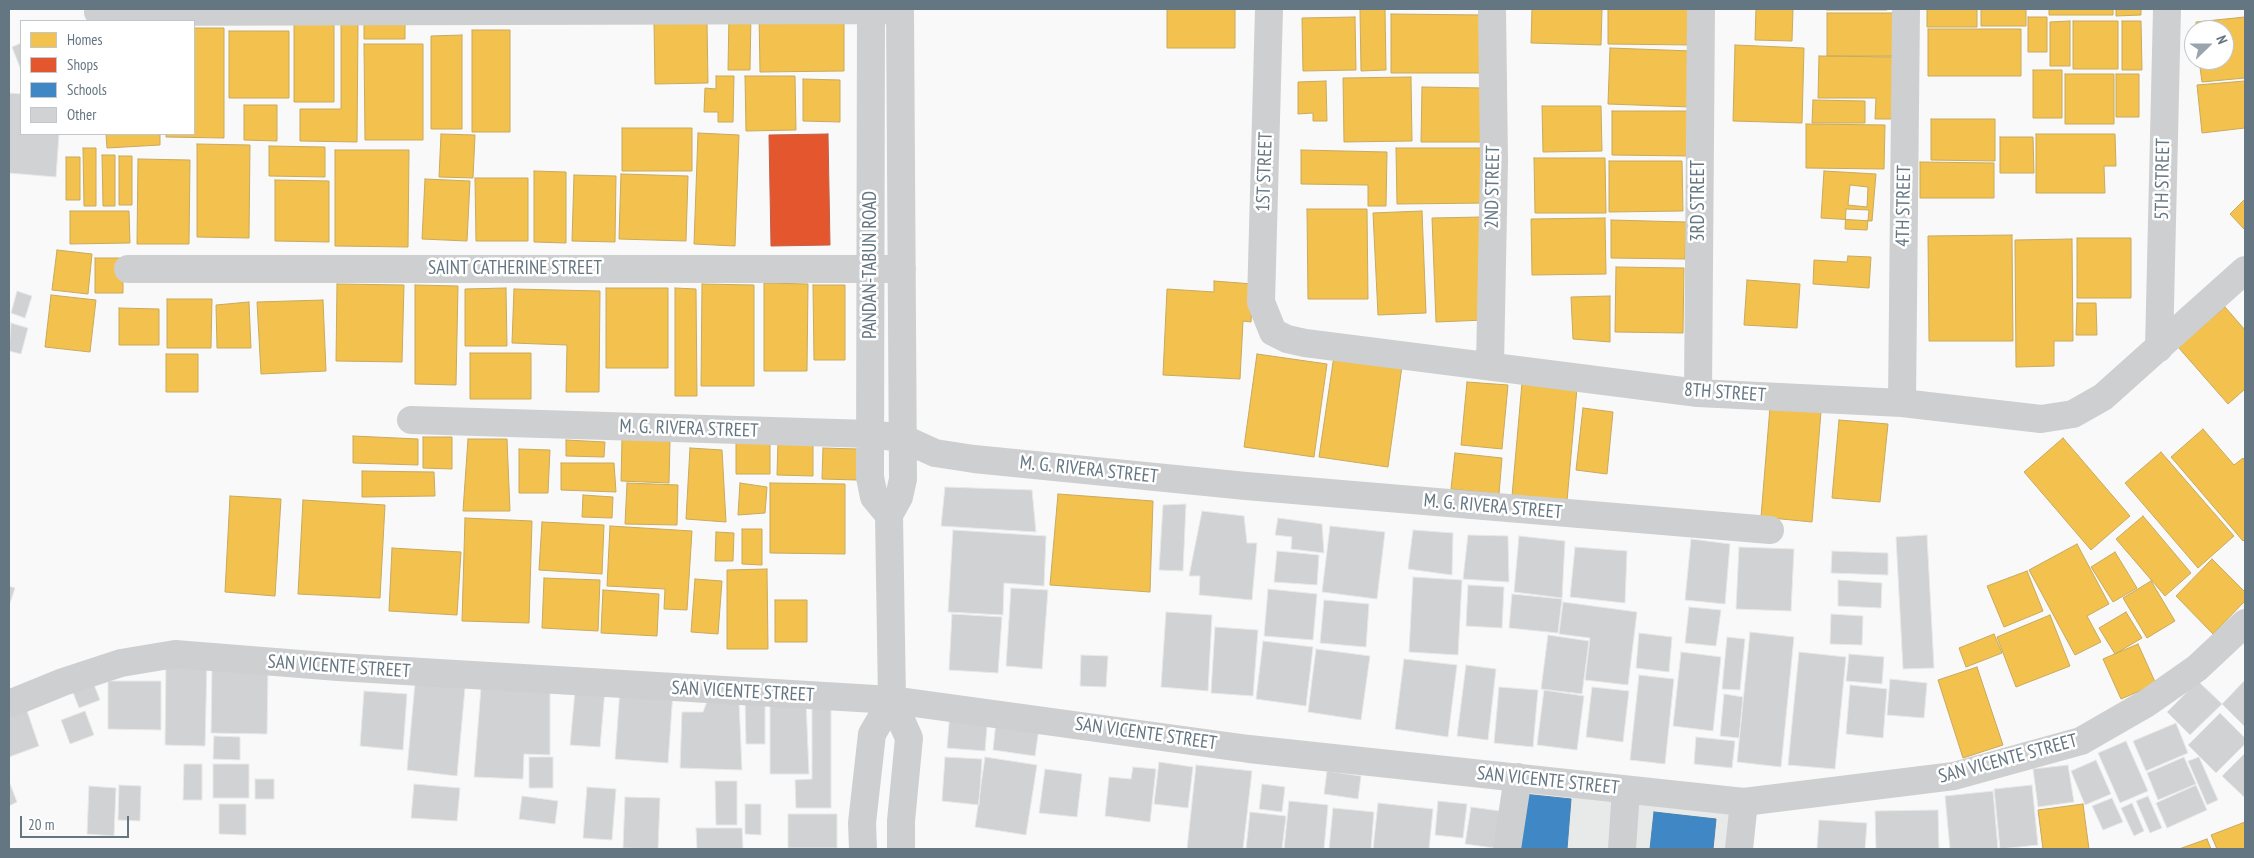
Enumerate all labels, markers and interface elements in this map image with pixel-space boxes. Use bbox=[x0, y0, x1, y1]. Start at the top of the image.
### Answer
legend bbox=[20, 20, 195, 135]
north arrow bbox=[2184, 20, 2234, 70]
text: Homes bbox=[67, 30, 103, 49]
text: N bbox=[2212, 33, 2232, 47]
text: Shops bbox=[67, 55, 98, 74]
text: Schools bbox=[67, 80, 107, 99]
text: Other bbox=[67, 105, 96, 124]
street label: 1ST STREET bbox=[1252, 132, 1278, 212]
street label: 5TH STREET bbox=[2151, 138, 2175, 220]
street label: 2ND STREET bbox=[1481, 145, 1505, 229]
street label: 3RD STREET bbox=[1688, 160, 1710, 242]
street label: 4TH STREET bbox=[1892, 165, 1916, 247]
street label: PANDAN-TABUN ROAD bbox=[860, 191, 882, 339]
street label: SAINT CATHERINE STREET bbox=[428, 258, 602, 280]
street label: 8TH STREET bbox=[1683, 379, 1767, 407]
street label: M. G. RIVERA STREET bbox=[619, 415, 759, 443]
street label: M. G. RIVERA STREET bbox=[1019, 451, 1159, 489]
street label: M. G. RIVERA STREET bbox=[1423, 490, 1563, 524]
street label: SAN VICENTE STREET bbox=[267, 651, 411, 683]
street label: SAN VICENTE STREET bbox=[671, 677, 815, 707]
street label: SAN VICENTE STREET bbox=[1074, 713, 1218, 755]
street label: SAN VICENTE STREET bbox=[1936, 729, 2080, 789]
street label: SAN VICENTE STREET bbox=[1476, 762, 1620, 800]
scale bar bbox=[22, 806, 131, 838]
text: 20 m bbox=[28, 815, 54, 834]

